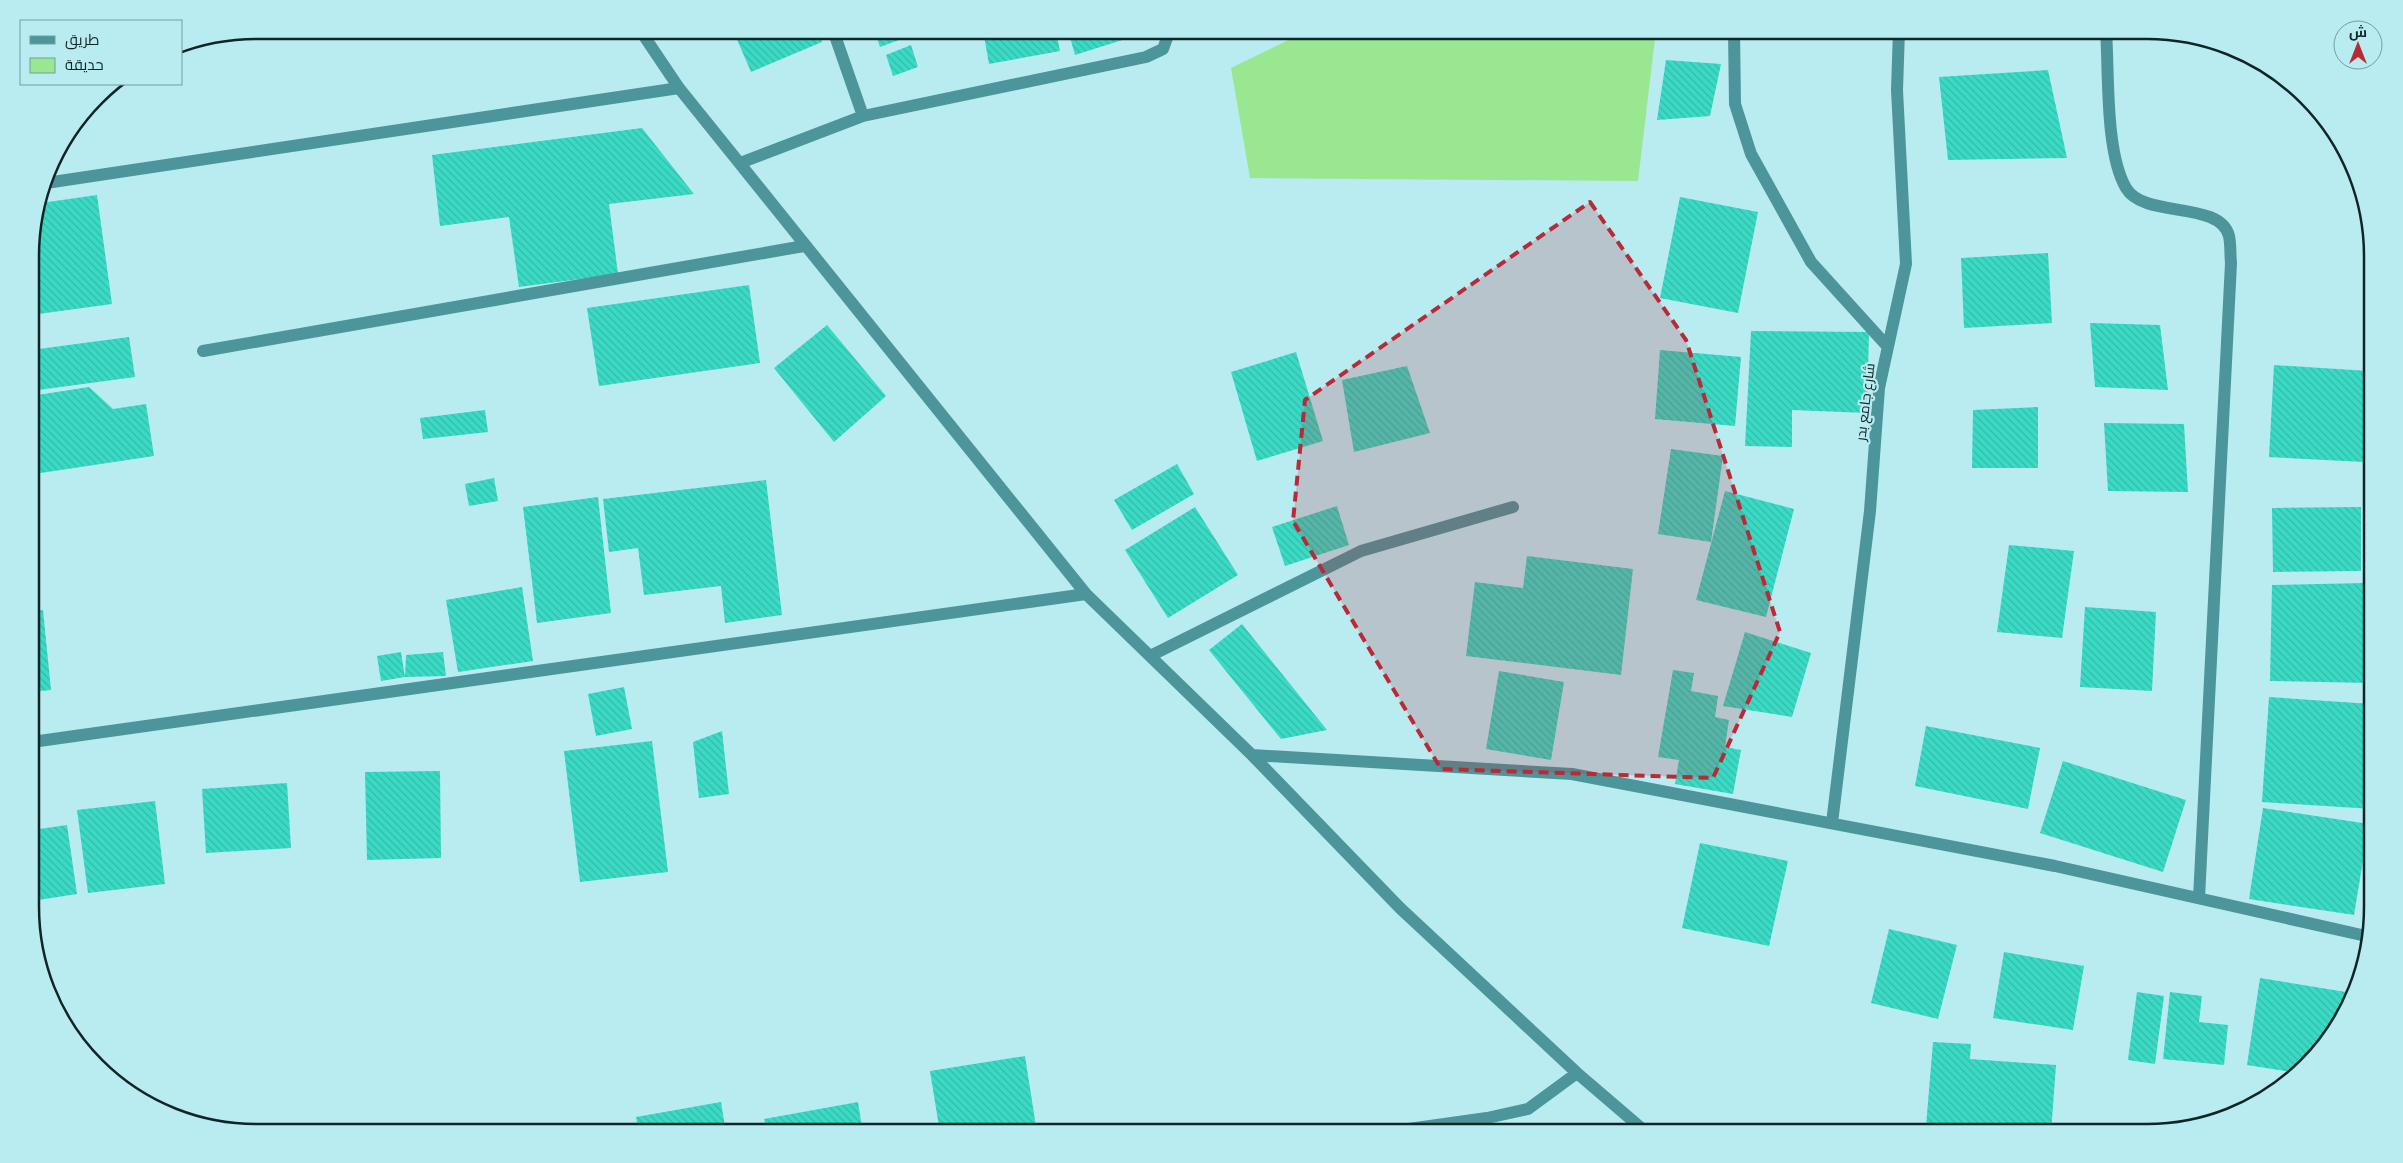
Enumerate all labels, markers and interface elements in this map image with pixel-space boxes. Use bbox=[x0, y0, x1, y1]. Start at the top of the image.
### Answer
legend bbox=[20, 20, 182, 85]
north arrow bbox=[2333, 20, 2383, 70]
text: ش bbox=[2349, 23, 2367, 41]
text: طريق bbox=[65, 30, 99, 50]
text: حديقة bbox=[65, 55, 104, 74]
street label: شارع جامع بدر bbox=[1851, 362, 1879, 443]

